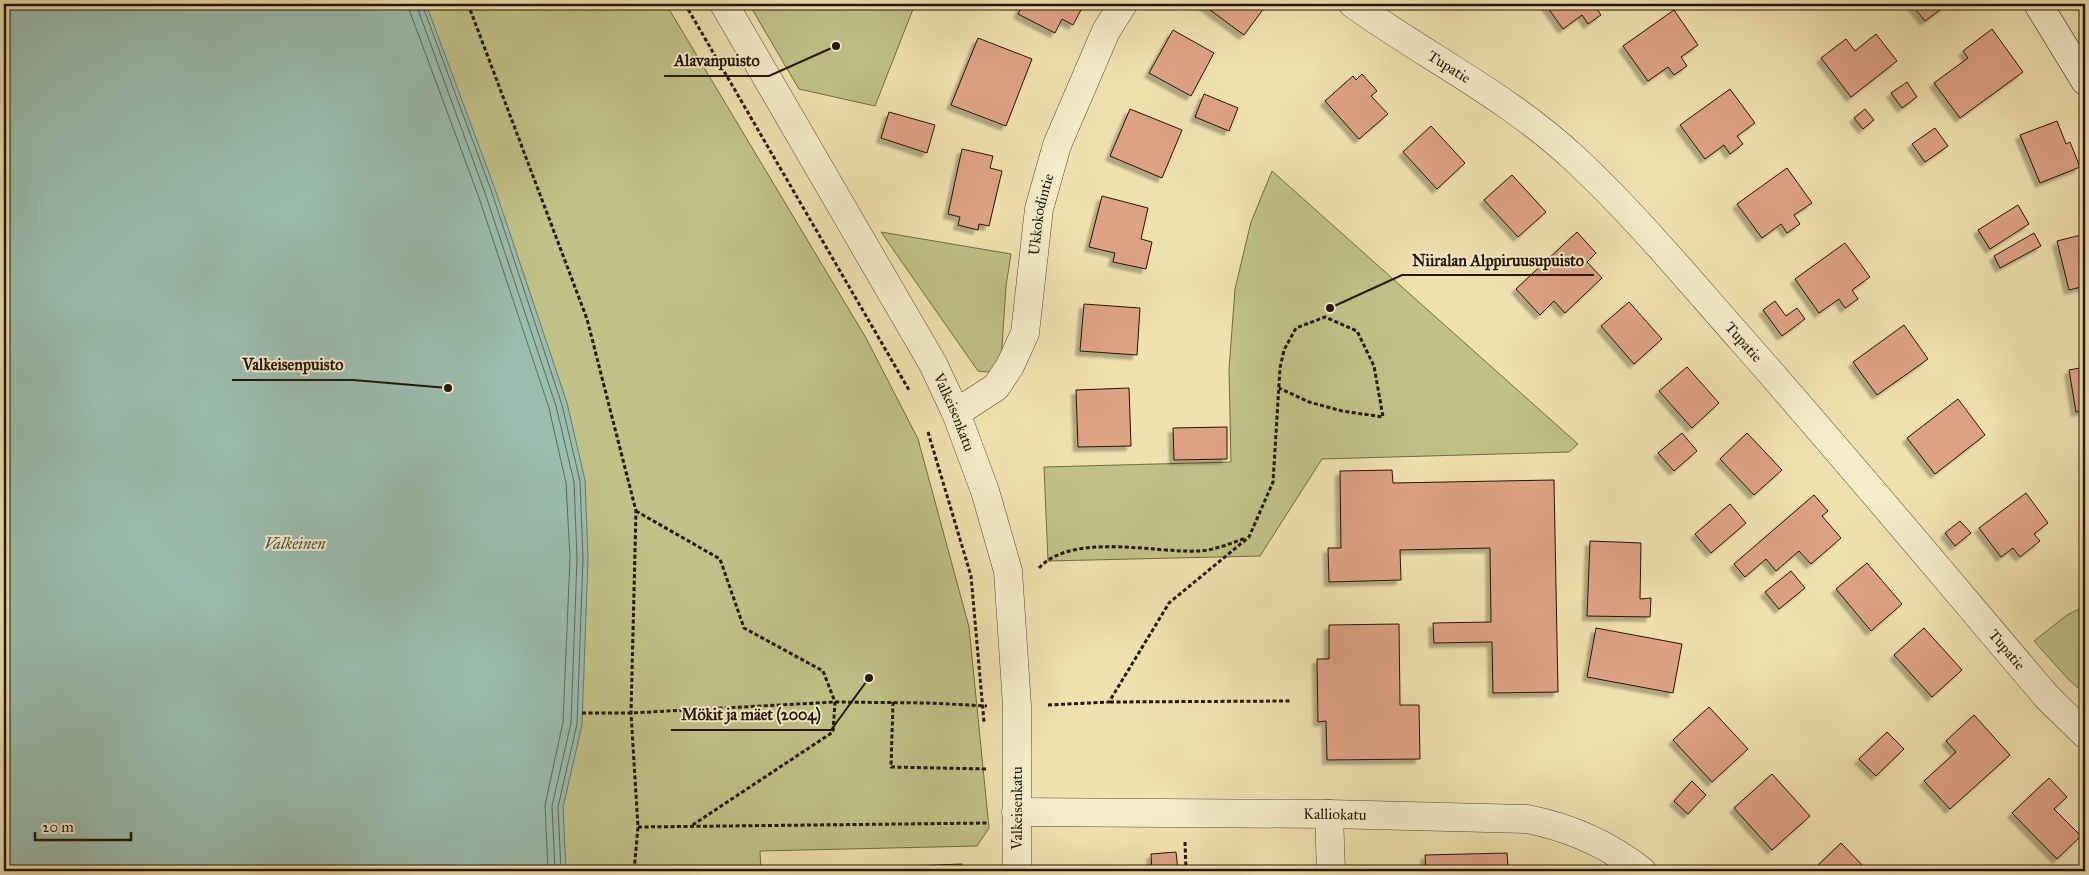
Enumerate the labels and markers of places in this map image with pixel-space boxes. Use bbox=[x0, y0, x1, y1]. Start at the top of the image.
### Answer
callout: Alavanpuisto bbox=[664, 45, 769, 76]
callout: Niiralan Alppiruusupuisto bbox=[1402, 244, 1594, 275]
callout: Valkeisenpuisto bbox=[232, 349, 353, 380]
callout: Mökit ja mäet (2004) bbox=[671, 699, 831, 730]

